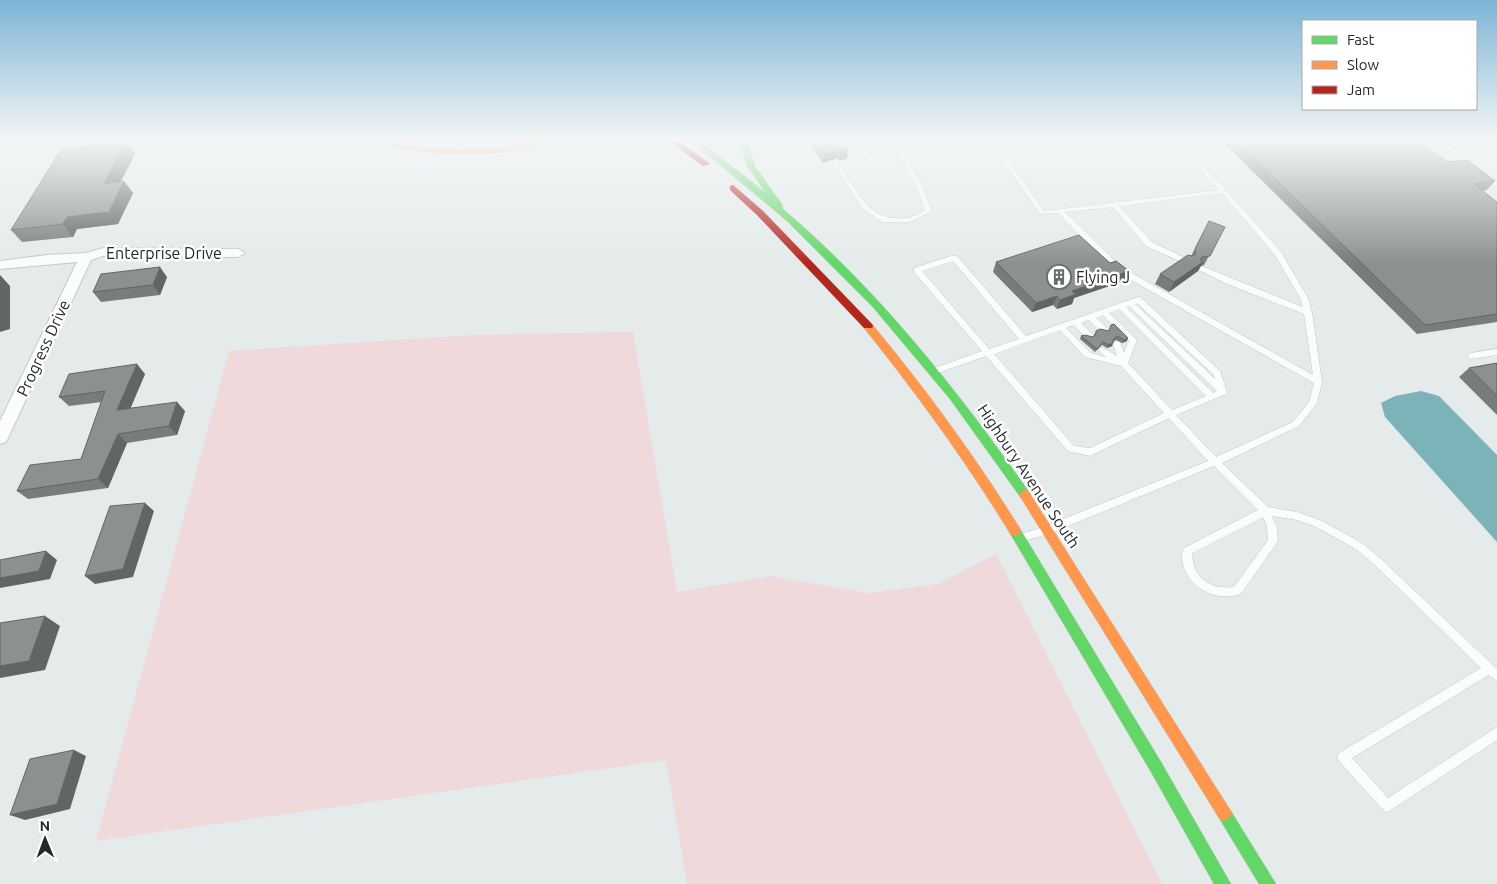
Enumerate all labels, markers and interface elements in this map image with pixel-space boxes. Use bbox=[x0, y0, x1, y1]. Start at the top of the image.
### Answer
legend bbox=[1302, 20, 1477, 110]
text: Fast bbox=[1347, 31, 1375, 48]
text: Slow bbox=[1347, 56, 1380, 73]
text: Jam bbox=[1347, 81, 1375, 98]
street label: Enterprise Drive bbox=[106, 244, 222, 262]
building icon: Flying J bbox=[1046, 264, 1072, 290]
place label: Flying J bbox=[1076, 268, 1130, 286]
street label: Progress Drive bbox=[13, 297, 73, 399]
street label: Highbury Avenue South bbox=[974, 401, 1084, 551]
north arrow bbox=[20, 814, 70, 864]
text: N bbox=[39, 818, 50, 834]

